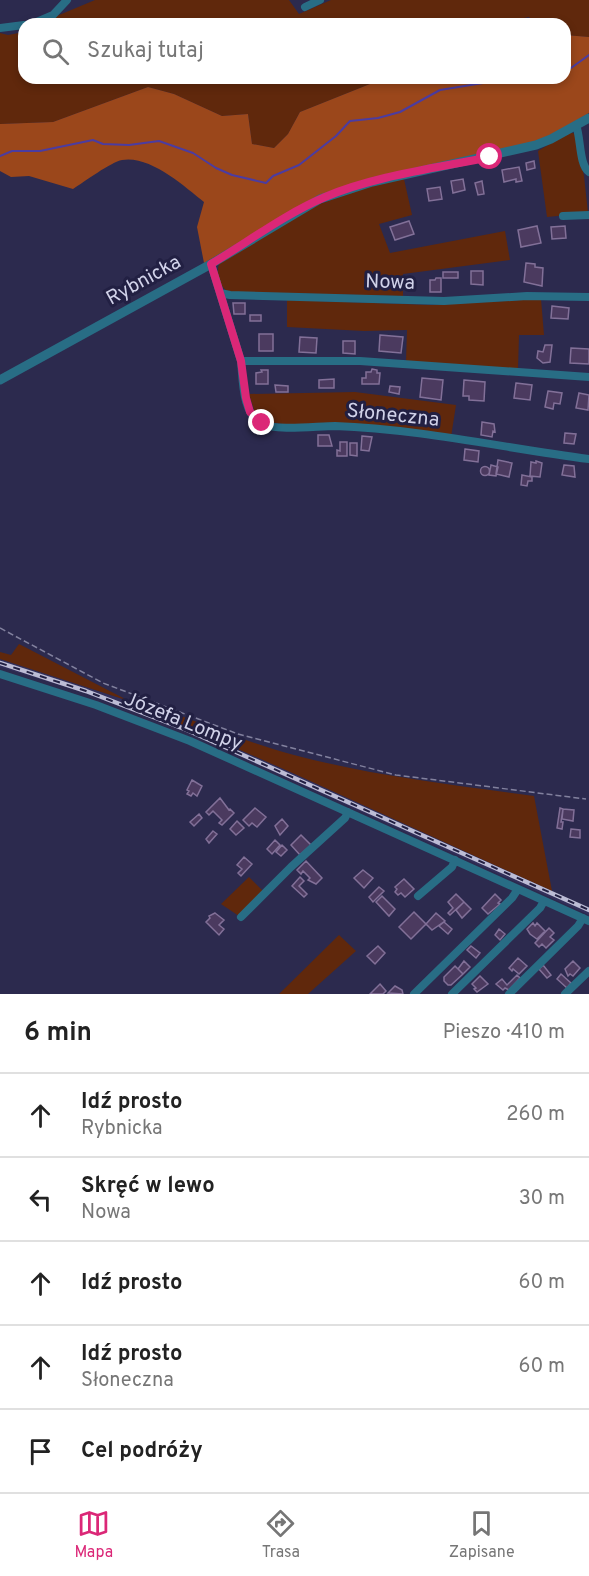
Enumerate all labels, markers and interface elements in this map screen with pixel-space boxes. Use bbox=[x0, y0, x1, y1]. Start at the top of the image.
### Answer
search box bbox=[18, 18, 571, 84]
icon: search bbox=[39, 35, 72, 68]
text: Szukaj tutaj bbox=[87, 38, 204, 65]
route start bbox=[476, 143, 502, 169]
street label: Rybnicka bbox=[102, 250, 186, 312]
street label: Nowa bbox=[365, 269, 415, 297]
street label: Słoneczna bbox=[346, 398, 440, 434]
route end bbox=[248, 409, 274, 435]
street label: Józefa Lompy bbox=[120, 686, 246, 758]
text: 6 min bbox=[24, 1017, 92, 1050]
text: Pieszo · 410 m bbox=[443, 1020, 565, 1046]
text: Idź prosto bbox=[81, 1089, 183, 1116]
icon: ahead bbox=[24, 1099, 57, 1132]
text: 260 m bbox=[506, 1102, 565, 1128]
text: Rybnicka bbox=[81, 1116, 163, 1142]
text: Skręć w lewo bbox=[81, 1173, 215, 1200]
icon: left bbox=[24, 1183, 57, 1216]
text: 30 m bbox=[519, 1186, 565, 1212]
text: Nowa bbox=[81, 1200, 131, 1226]
icon: ahead bbox=[24, 1267, 57, 1300]
text: Idź prosto bbox=[81, 1270, 183, 1297]
text: 60 m bbox=[519, 1270, 565, 1296]
text: Idź prosto bbox=[81, 1341, 183, 1368]
icon: ahead bbox=[24, 1351, 57, 1384]
text: 60 m bbox=[519, 1354, 565, 1380]
text: Słoneczna bbox=[81, 1368, 174, 1394]
icon: arrive bbox=[24, 1435, 57, 1468]
text: Cel podróży bbox=[81, 1438, 203, 1465]
tab: Mapa bbox=[74, 1507, 113, 1563]
tab: Trasa bbox=[262, 1507, 300, 1563]
tab: Zapisane bbox=[449, 1507, 515, 1563]

